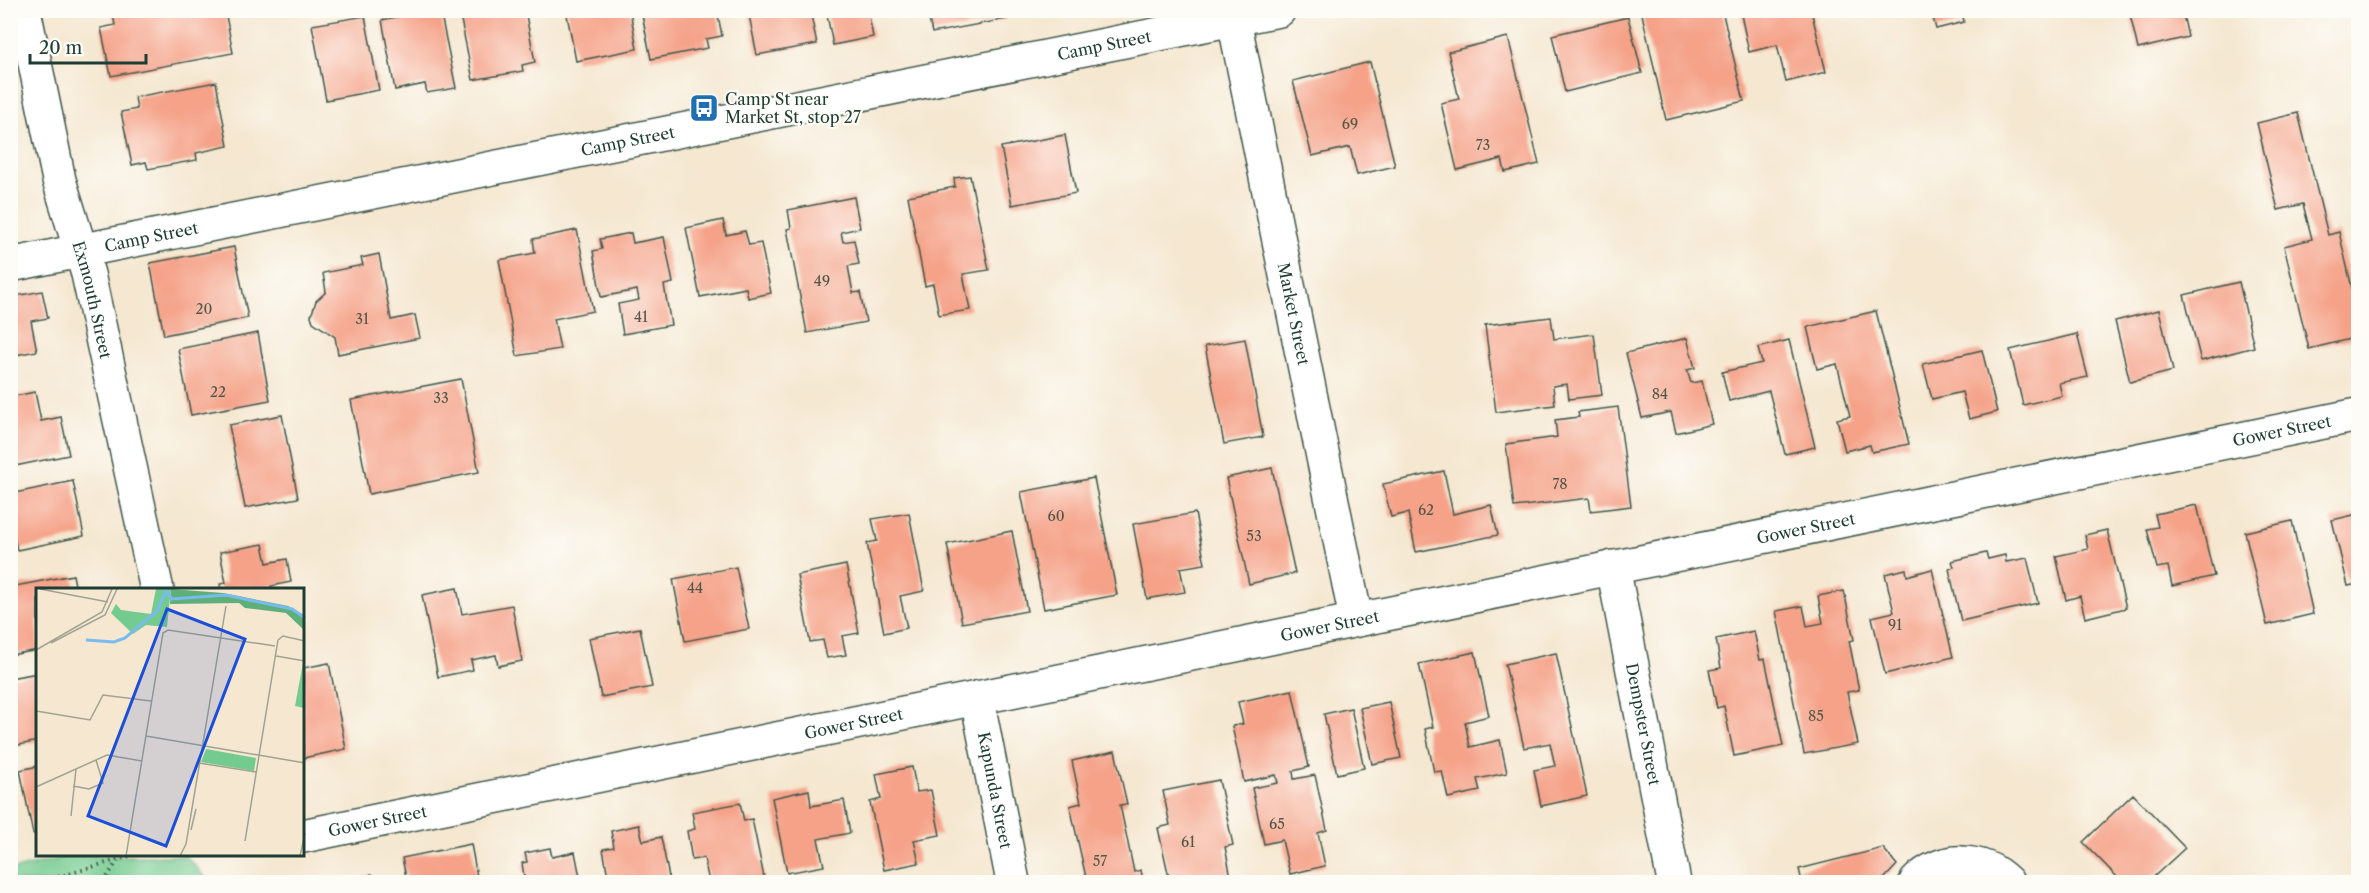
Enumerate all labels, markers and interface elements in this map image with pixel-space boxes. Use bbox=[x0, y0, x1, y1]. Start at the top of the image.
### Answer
street label: Camp Street bbox=[1055, 26, 1153, 64]
scale bar bbox=[30, 27, 146, 65]
text: 20 m bbox=[39, 37, 83, 59]
place label: Camp St near Market St, stop 27 bbox=[725, 89, 861, 127]
bus stop icon: Camp St near Market St, stop 27 bbox=[688, 92, 720, 124]
house number: 69 bbox=[1342, 115, 1358, 133]
street label: Camp Street bbox=[579, 122, 677, 160]
house number: 73 bbox=[1476, 136, 1490, 154]
street label: Camp Street bbox=[103, 217, 200, 256]
street label: Exmouth Street bbox=[68, 238, 116, 361]
street label: Market Street bbox=[1274, 261, 1314, 367]
house number: 49 bbox=[814, 272, 830, 290]
house number: 20 bbox=[196, 300, 213, 318]
house number: 41 bbox=[634, 308, 648, 326]
house number: 31 bbox=[355, 310, 369, 328]
house number: 22 bbox=[210, 383, 226, 401]
house number: 84 bbox=[1652, 385, 1668, 403]
house number: 33 bbox=[433, 389, 449, 407]
street label: Gower Street bbox=[2231, 411, 2333, 450]
house number: 78 bbox=[1552, 475, 1568, 493]
house number: 62 bbox=[1418, 501, 1434, 519]
house number: 60 bbox=[1047, 507, 1065, 525]
street label: Gower Street bbox=[1755, 508, 1857, 548]
house number: 53 bbox=[1246, 527, 1262, 545]
house number: 44 bbox=[687, 579, 703, 597]
inset map bbox=[36, 588, 304, 857]
street label: Gower Street bbox=[1279, 606, 1381, 646]
house number: 91 bbox=[1888, 616, 1902, 634]
street label: Dempster Street bbox=[1622, 661, 1665, 787]
street label: Gower Street bbox=[803, 703, 905, 743]
house number: 85 bbox=[1808, 707, 1824, 725]
street label: Kapunda Street bbox=[974, 730, 1016, 851]
street label: Gower Street bbox=[326, 801, 429, 841]
house number: 65 bbox=[1269, 815, 1285, 833]
house number: 61 bbox=[1181, 833, 1195, 851]
house number: 57 bbox=[1093, 852, 1107, 870]

